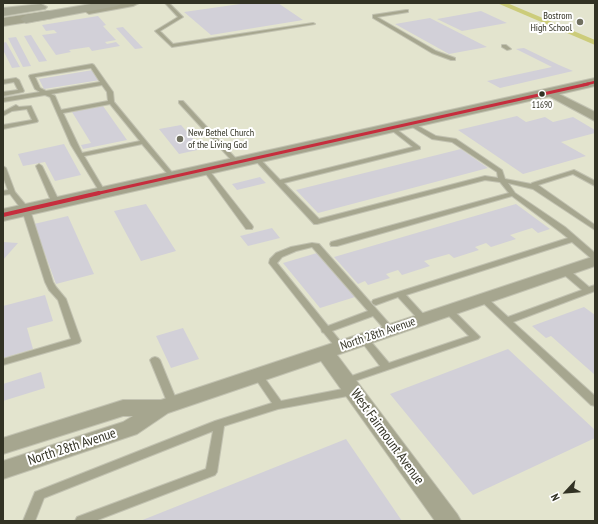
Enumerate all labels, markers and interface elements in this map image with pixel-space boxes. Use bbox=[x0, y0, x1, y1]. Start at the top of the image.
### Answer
place label: Bostrom High School bbox=[530, 10, 572, 34]
marker: Bostrom High School bbox=[575, 17, 585, 27]
marker: 11690 bbox=[537, 89, 547, 99]
place label: 11690 bbox=[532, 100, 552, 110]
place label: New Bethel Church of the Living God bbox=[188, 127, 254, 150]
marker: New Bethel Church of the Living God bbox=[175, 134, 185, 144]
street label: North 28th Avenue bbox=[338, 314, 418, 354]
street label: West Fairmount Avenue bbox=[347, 386, 427, 488]
street label: North 28th Avenue bbox=[26, 425, 118, 469]
north arrow bbox=[546, 472, 586, 512]
text: N bbox=[548, 492, 563, 503]

